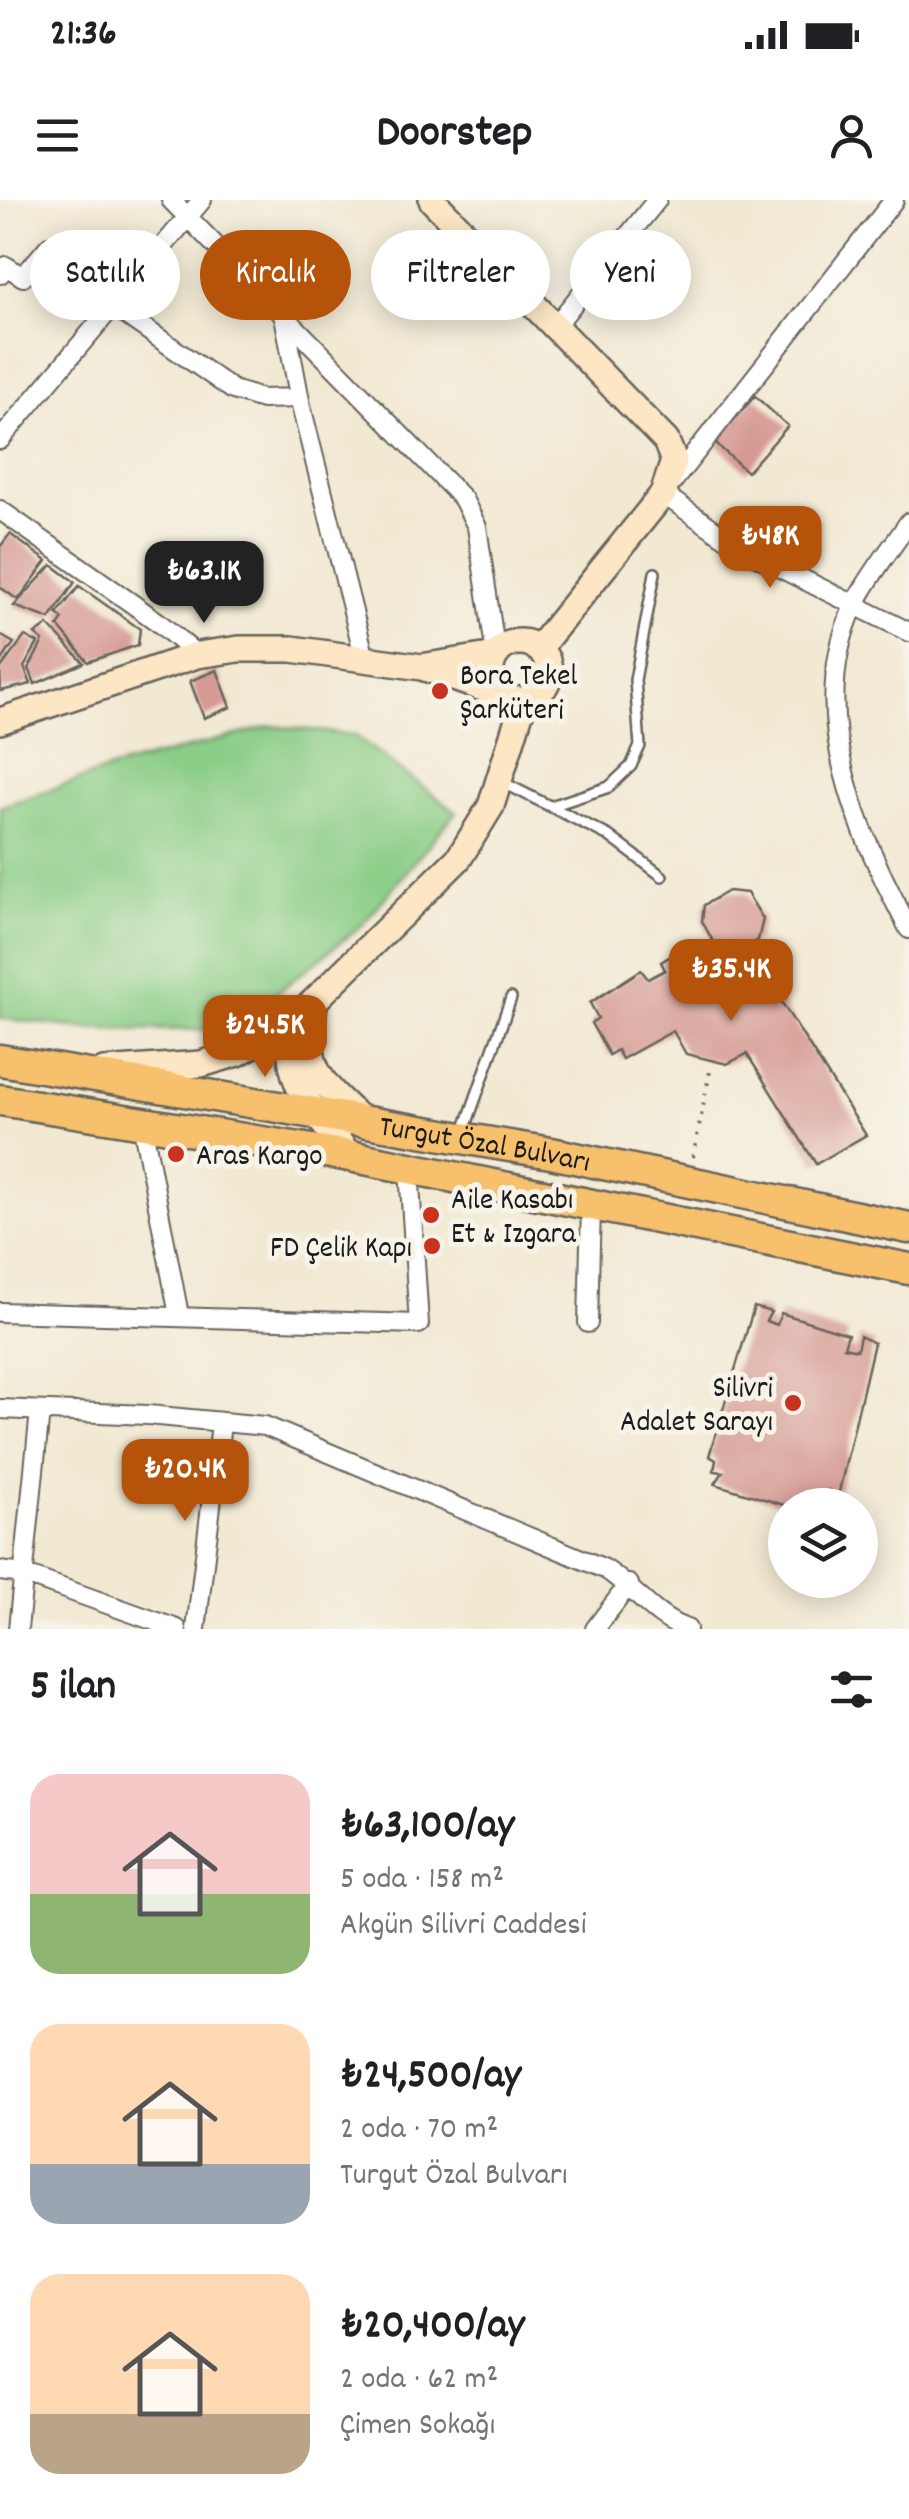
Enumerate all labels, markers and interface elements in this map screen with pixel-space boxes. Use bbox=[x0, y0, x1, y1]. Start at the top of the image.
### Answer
text: 21:36 bbox=[50, 8, 117, 63]
text: Doorstep bbox=[376, 103, 533, 167]
icon: menu bbox=[30, 108, 85, 163]
icon: person bbox=[824, 108, 879, 163]
chip: Satılık bbox=[30, 230, 180, 320]
chip: Kiralık bbox=[200, 230, 351, 320]
chip: Filtreler bbox=[371, 230, 550, 320]
chip: Yeni bbox=[570, 230, 691, 320]
pin: ₺48K bbox=[711, 506, 829, 591]
text: ₺48K bbox=[741, 515, 799, 561]
pin: ₺63.1K bbox=[123, 541, 285, 626]
text: ₺63.1K bbox=[167, 550, 241, 596]
place label: Bora Tekel Şarküteri bbox=[460, 657, 577, 734]
marker: Bora Tekel Şarküteri bbox=[429, 680, 451, 702]
pin: ₺35.4K bbox=[650, 939, 812, 1024]
text: ₺35.4K bbox=[691, 948, 771, 994]
pin: ₺24.5K bbox=[184, 995, 346, 1080]
text: ₺24.5K bbox=[225, 1004, 305, 1050]
street label: Turgut Özal Bulvarı bbox=[376, 1107, 594, 1187]
place label: Aras Kargo bbox=[196, 1137, 323, 1180]
marker: Aras Kargo bbox=[165, 1143, 187, 1165]
place label: Aile Kasabı Et & Izgara bbox=[451, 1181, 577, 1258]
marker: Aile Kasabı Et & Izgara bbox=[420, 1204, 442, 1226]
place label: FD Çelik Kapı bbox=[270, 1229, 412, 1272]
marker: FD Çelik Kapı bbox=[421, 1235, 443, 1257]
place label: Silivri Adalet Sarayı bbox=[620, 1369, 773, 1446]
marker: Silivri Adalet Sarayı bbox=[782, 1392, 804, 1414]
pin: ₺20.4K bbox=[104, 1439, 266, 1524]
text: ₺20.4K bbox=[144, 1448, 226, 1494]
map controls bbox=[768, 1488, 878, 1598]
button: layers bbox=[768, 1488, 878, 1598]
text: 5 ilan bbox=[30, 1659, 116, 1719]
icon: filters bbox=[824, 1662, 879, 1717]
text: ₺63,100/ay bbox=[340, 1798, 514, 1858]
icon: home bbox=[110, 1814, 230, 1934]
text: 5 oda · 158 m² bbox=[340, 1858, 504, 1904]
text: Akgün Silivri Caddesi bbox=[340, 1904, 587, 1950]
text: ₺24,500/ay bbox=[340, 2048, 521, 2108]
icon: home bbox=[110, 2064, 230, 2184]
text: 2 oda · 70 m² bbox=[340, 2108, 498, 2154]
text: Turgut Özal Bulvarı bbox=[340, 2154, 568, 2200]
text: ₺20,400/ay bbox=[340, 2298, 525, 2358]
icon: home bbox=[110, 2314, 230, 2434]
text: 2 oda · 62 m² bbox=[340, 2358, 498, 2404]
text: Çimen Sokağı bbox=[340, 2404, 495, 2450]

